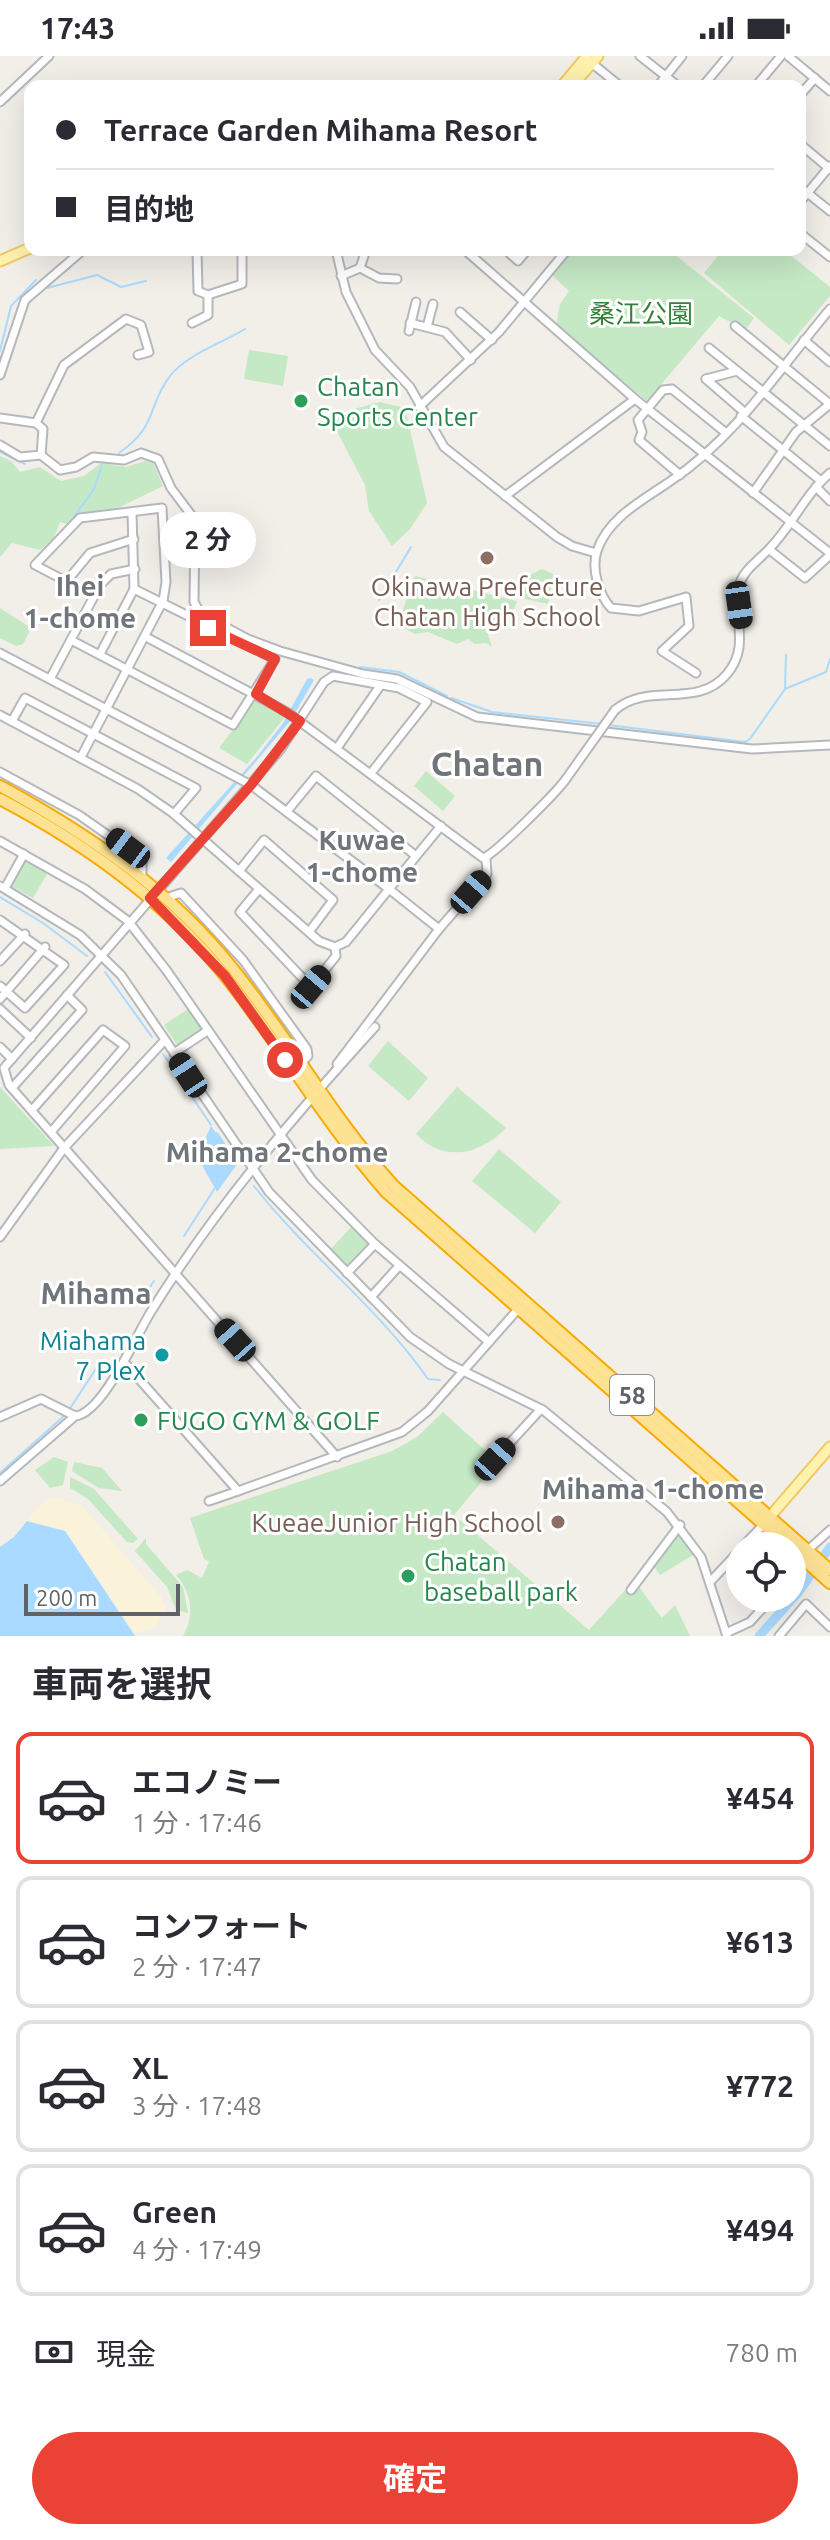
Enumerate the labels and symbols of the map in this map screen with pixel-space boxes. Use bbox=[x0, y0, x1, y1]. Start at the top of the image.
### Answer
park label: 桑江公園 bbox=[589, 299, 693, 328]
place label: Chatan Sports Center bbox=[317, 372, 478, 431]
marker: Chatan Sports Center bbox=[292, 392, 310, 410]
callout: 2 分 bbox=[160, 512, 256, 568]
marker: Okinawa Prefecture Chatan High School bbox=[478, 549, 496, 567]
district label: Ihei 1-chome bbox=[24, 570, 136, 633]
place label: Okinawa Prefecture Chatan High School bbox=[371, 572, 603, 631]
car bbox=[724, 580, 754, 630]
route end bbox=[190, 610, 226, 646]
district label: Chatan bbox=[431, 744, 543, 782]
car bbox=[102, 824, 154, 872]
district label: Kuwae 1-chome bbox=[306, 824, 418, 887]
car bbox=[446, 866, 496, 918]
car bbox=[286, 961, 336, 1013]
route start bbox=[267, 1042, 303, 1078]
car bbox=[165, 1048, 211, 1102]
district label: Mihama 2-chome bbox=[166, 1136, 388, 1167]
district label: Mihama bbox=[40, 1276, 152, 1310]
car bbox=[210, 1314, 260, 1366]
place label: Miahama 7 Plex bbox=[40, 1326, 146, 1385]
marker: Miahama 7 Plex bbox=[153, 1346, 171, 1364]
road number: 58 bbox=[610, 1375, 654, 1415]
place label: FUGO GYM & GOLF bbox=[157, 1406, 380, 1435]
marker: FUGO GYM & GOLF bbox=[132, 1411, 150, 1429]
car bbox=[470, 1433, 520, 1485]
district label: Mihama 1-chome bbox=[542, 1473, 764, 1504]
place label: KueaeJunior High School bbox=[252, 1508, 542, 1537]
marker: KueaeJunior High School bbox=[549, 1513, 567, 1531]
place label: Chatan baseball park bbox=[424, 1547, 578, 1606]
marker: Chatan baseball park bbox=[399, 1567, 417, 1585]
scale bar bbox=[24, 1580, 180, 1616]

